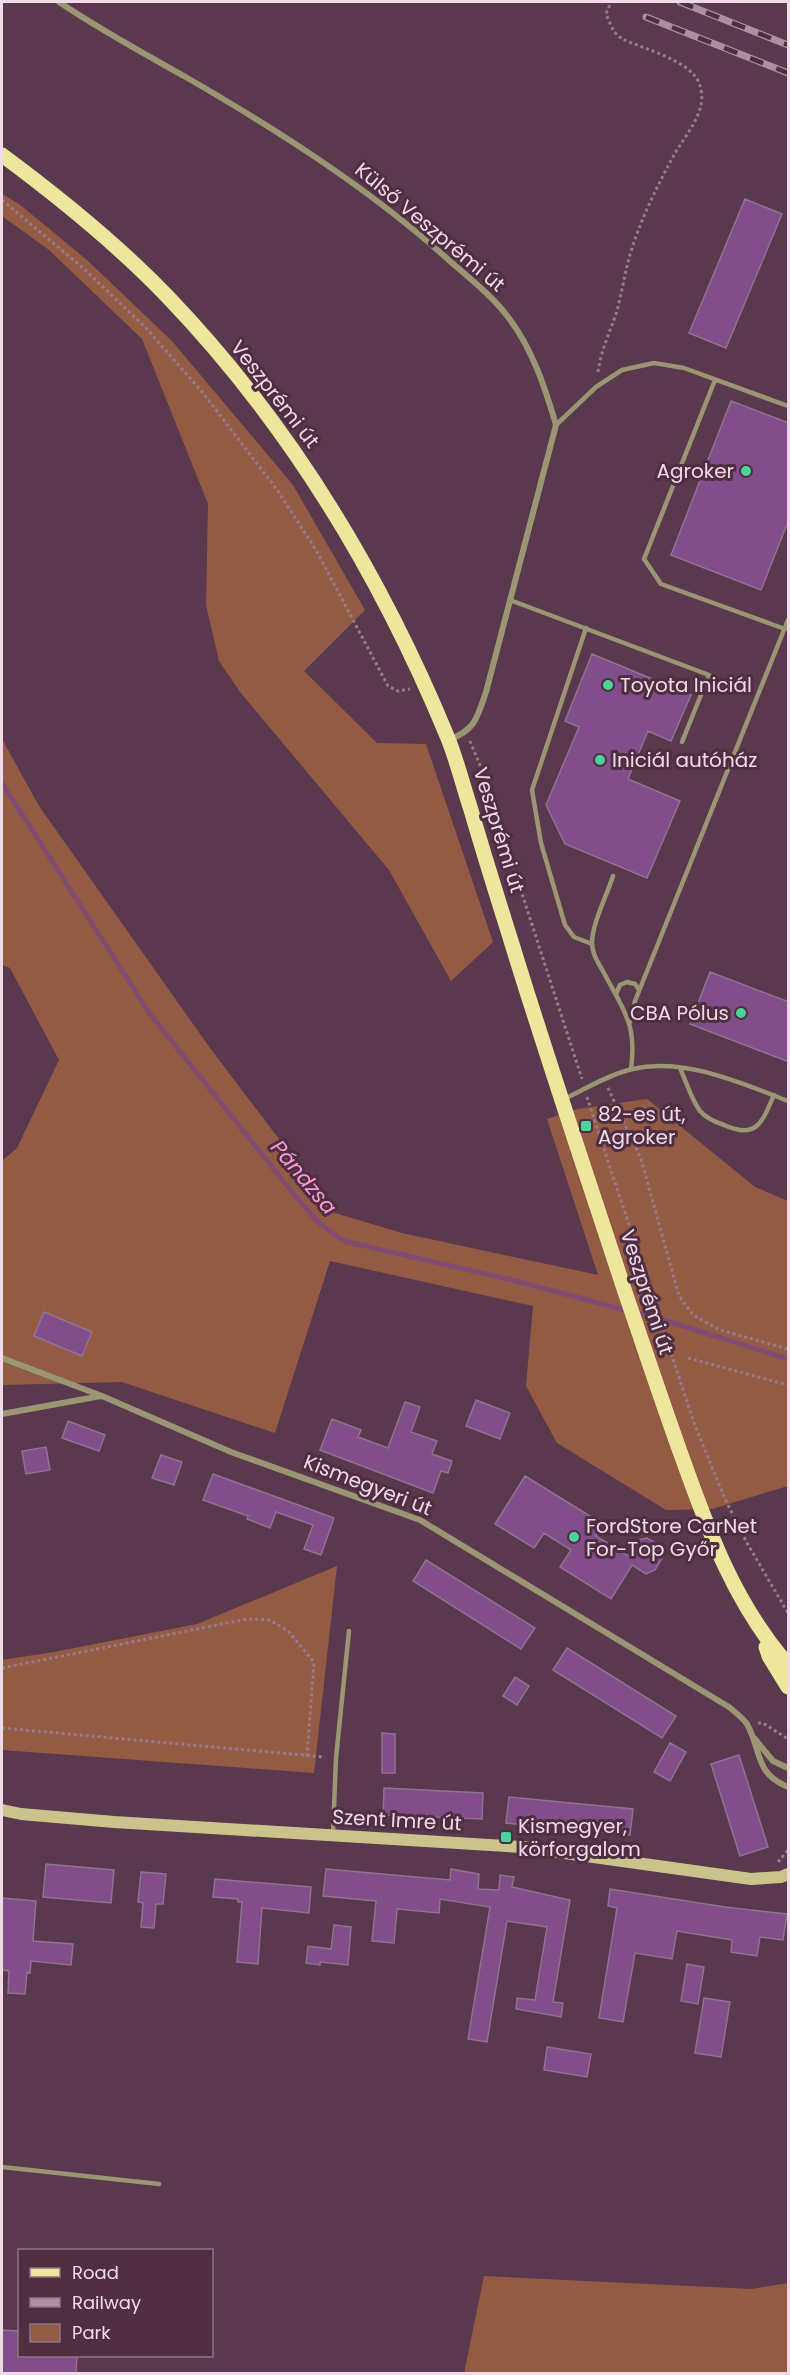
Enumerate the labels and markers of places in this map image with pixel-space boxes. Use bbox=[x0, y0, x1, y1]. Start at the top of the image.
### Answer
place label: Agroker bbox=[657, 457, 734, 485]
marker: Agroker bbox=[739, 464, 753, 478]
place label: Toyota Iniciál bbox=[620, 671, 752, 699]
marker: Toyota Iniciál bbox=[601, 678, 615, 692]
place label: Iniciál autóház bbox=[612, 746, 757, 774]
marker: Iniciál autóház bbox=[593, 753, 607, 767]
place label: CBA Pólus bbox=[630, 999, 729, 1027]
marker: CBA Pólus bbox=[734, 1006, 748, 1020]
place label: 82-es út, Agroker bbox=[598, 1100, 685, 1151]
marker: 82-es út, Agroker bbox=[579, 1119, 593, 1133]
place label: FordStore CarNet For-Top Győr bbox=[586, 1512, 757, 1563]
marker: FordStore CarNet For-Top Győr bbox=[567, 1530, 581, 1544]
place label: Kismegyer, körforgalom bbox=[518, 1812, 641, 1863]
marker: Kismegyer, körforgalom bbox=[499, 1830, 513, 1844]

